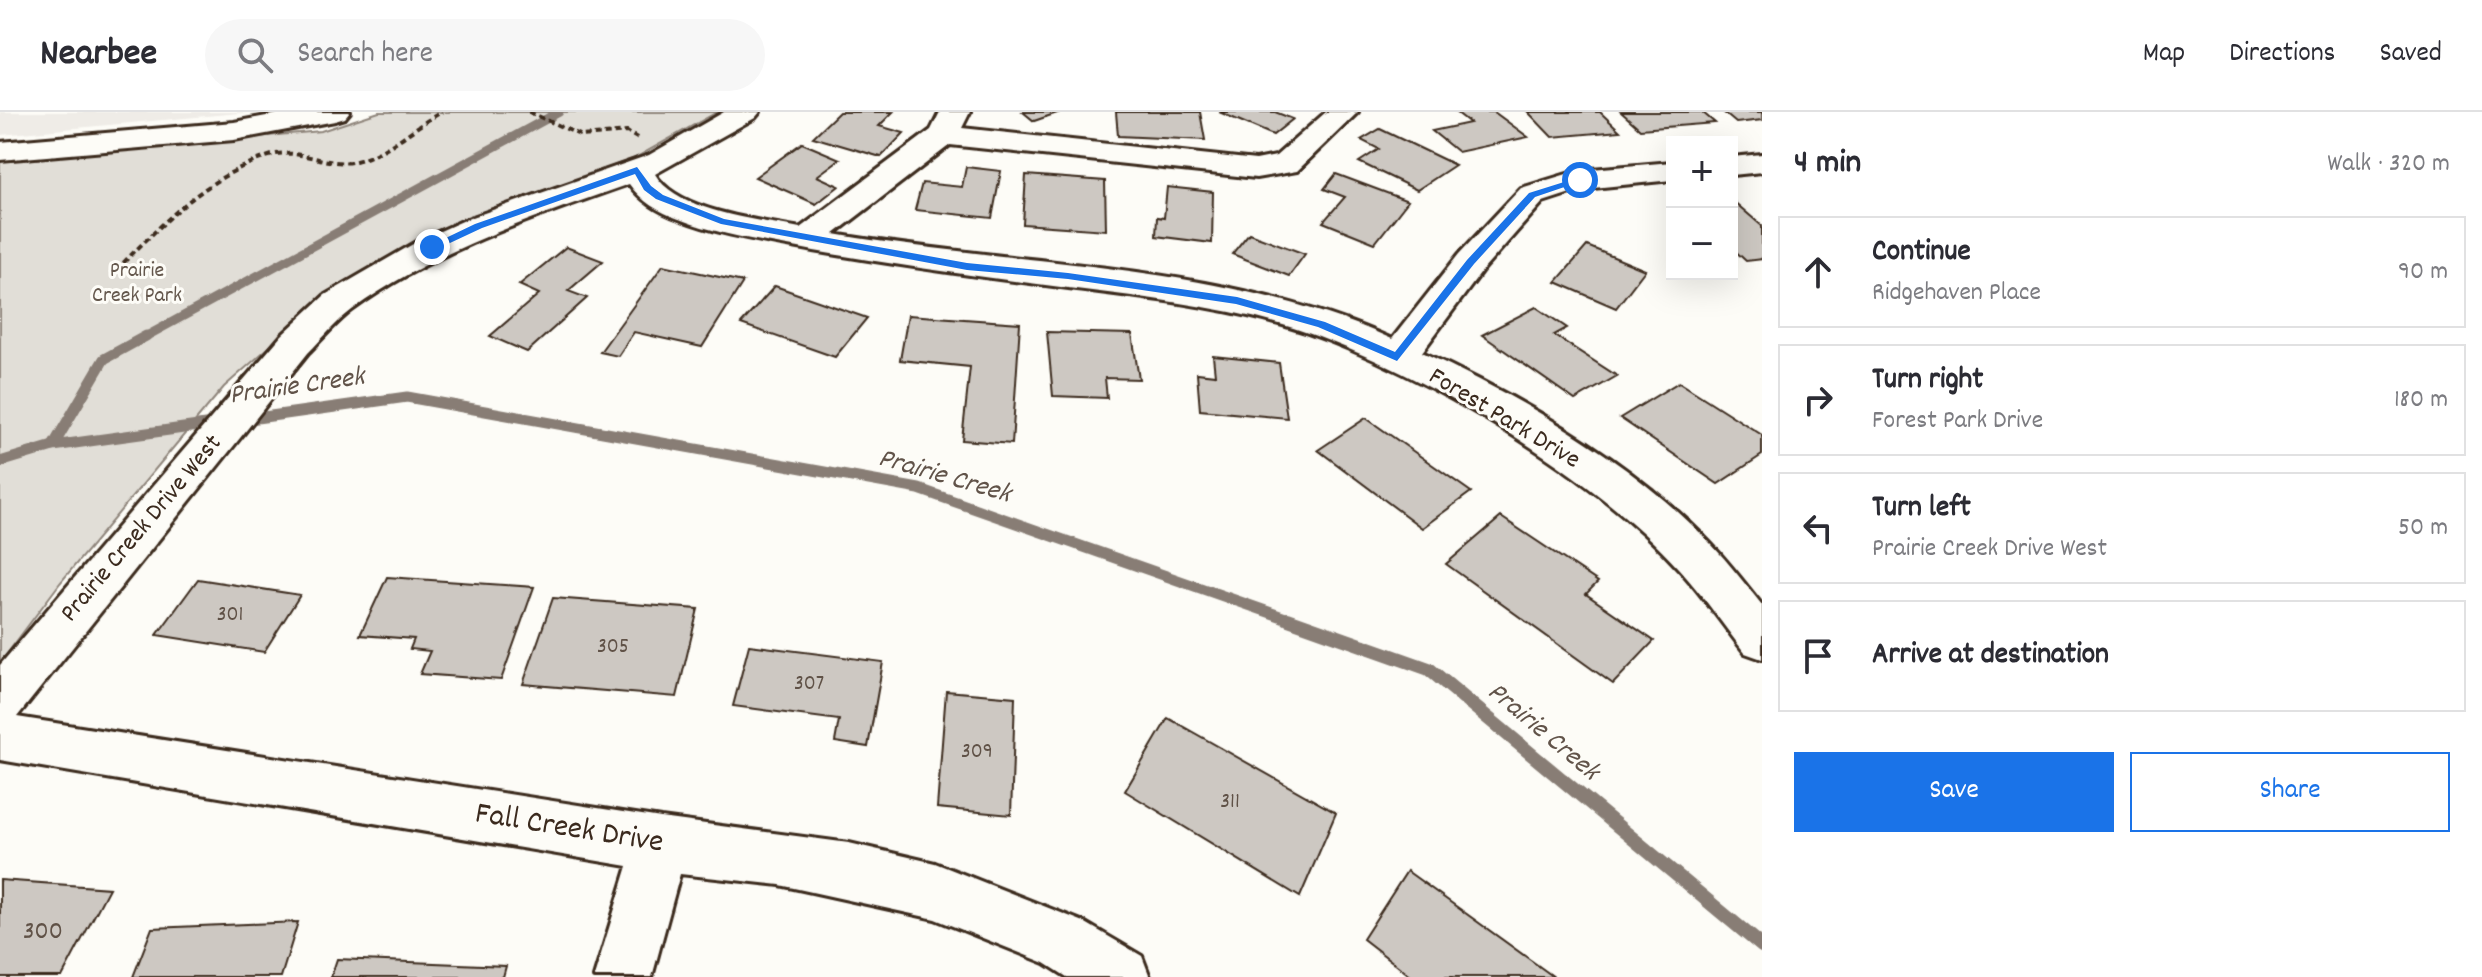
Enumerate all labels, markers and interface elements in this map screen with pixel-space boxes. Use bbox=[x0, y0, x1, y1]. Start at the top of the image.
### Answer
search box bbox=[205, 19, 765, 91]
text: Nearbee bbox=[40, 28, 157, 83]
icon: search bbox=[233, 33, 277, 77]
text: Search here bbox=[297, 34, 433, 77]
text: Map bbox=[2143, 35, 2185, 75]
text: Directions bbox=[2229, 35, 2335, 75]
text: Saved bbox=[2379, 35, 2442, 75]
map controls bbox=[1666, 136, 1738, 280]
button: + bbox=[1666, 136, 1738, 208]
text: 4 min bbox=[1794, 140, 1861, 189]
text: Walk · 320 m bbox=[2327, 146, 2450, 183]
route start bbox=[1562, 162, 1598, 198]
button: − bbox=[1666, 208, 1738, 280]
route end bbox=[414, 229, 450, 265]
text: Continue bbox=[1872, 232, 1971, 275]
icon: ahead bbox=[1796, 250, 1840, 294]
text: 90 m bbox=[2398, 254, 2448, 291]
park label: Prairie Creek Park bbox=[92, 256, 182, 312]
text: Ridgehaven Place bbox=[1872, 275, 2041, 312]
water label: Prairie Creek bbox=[227, 358, 370, 417]
street label: Forest Park Drive bbox=[1421, 359, 1587, 479]
text: Turn right bbox=[1872, 360, 1983, 403]
icon: right bbox=[1796, 378, 1840, 422]
text: 180 m bbox=[2394, 382, 2448, 419]
text: Forest Park Drive bbox=[1872, 403, 2043, 440]
street label: Prairie Creek Drive West bbox=[52, 427, 232, 631]
water label: Prairie Creek bbox=[873, 440, 1017, 517]
text: Turn left bbox=[1872, 488, 1971, 531]
icon: left bbox=[1796, 506, 1840, 550]
text: 50 m bbox=[2398, 510, 2448, 547]
text: Prairie Creek Drive West bbox=[1872, 531, 2107, 568]
house number: 301 bbox=[217, 600, 243, 631]
house number: 305 bbox=[597, 632, 629, 663]
icon: arrive bbox=[1796, 634, 1840, 678]
text: Arrive at destination bbox=[1872, 635, 2109, 678]
house number: 307 bbox=[794, 669, 824, 700]
water label: Prairie Creek bbox=[1477, 674, 1609, 794]
house number: 309 bbox=[961, 737, 993, 768]
button: Save bbox=[1794, 752, 2114, 832]
button: Share bbox=[2130, 752, 2450, 832]
house number: 311 bbox=[1220, 787, 1240, 818]
street label: Fall Creek Drive bbox=[472, 792, 666, 868]
house number: 300 bbox=[23, 914, 63, 951]

